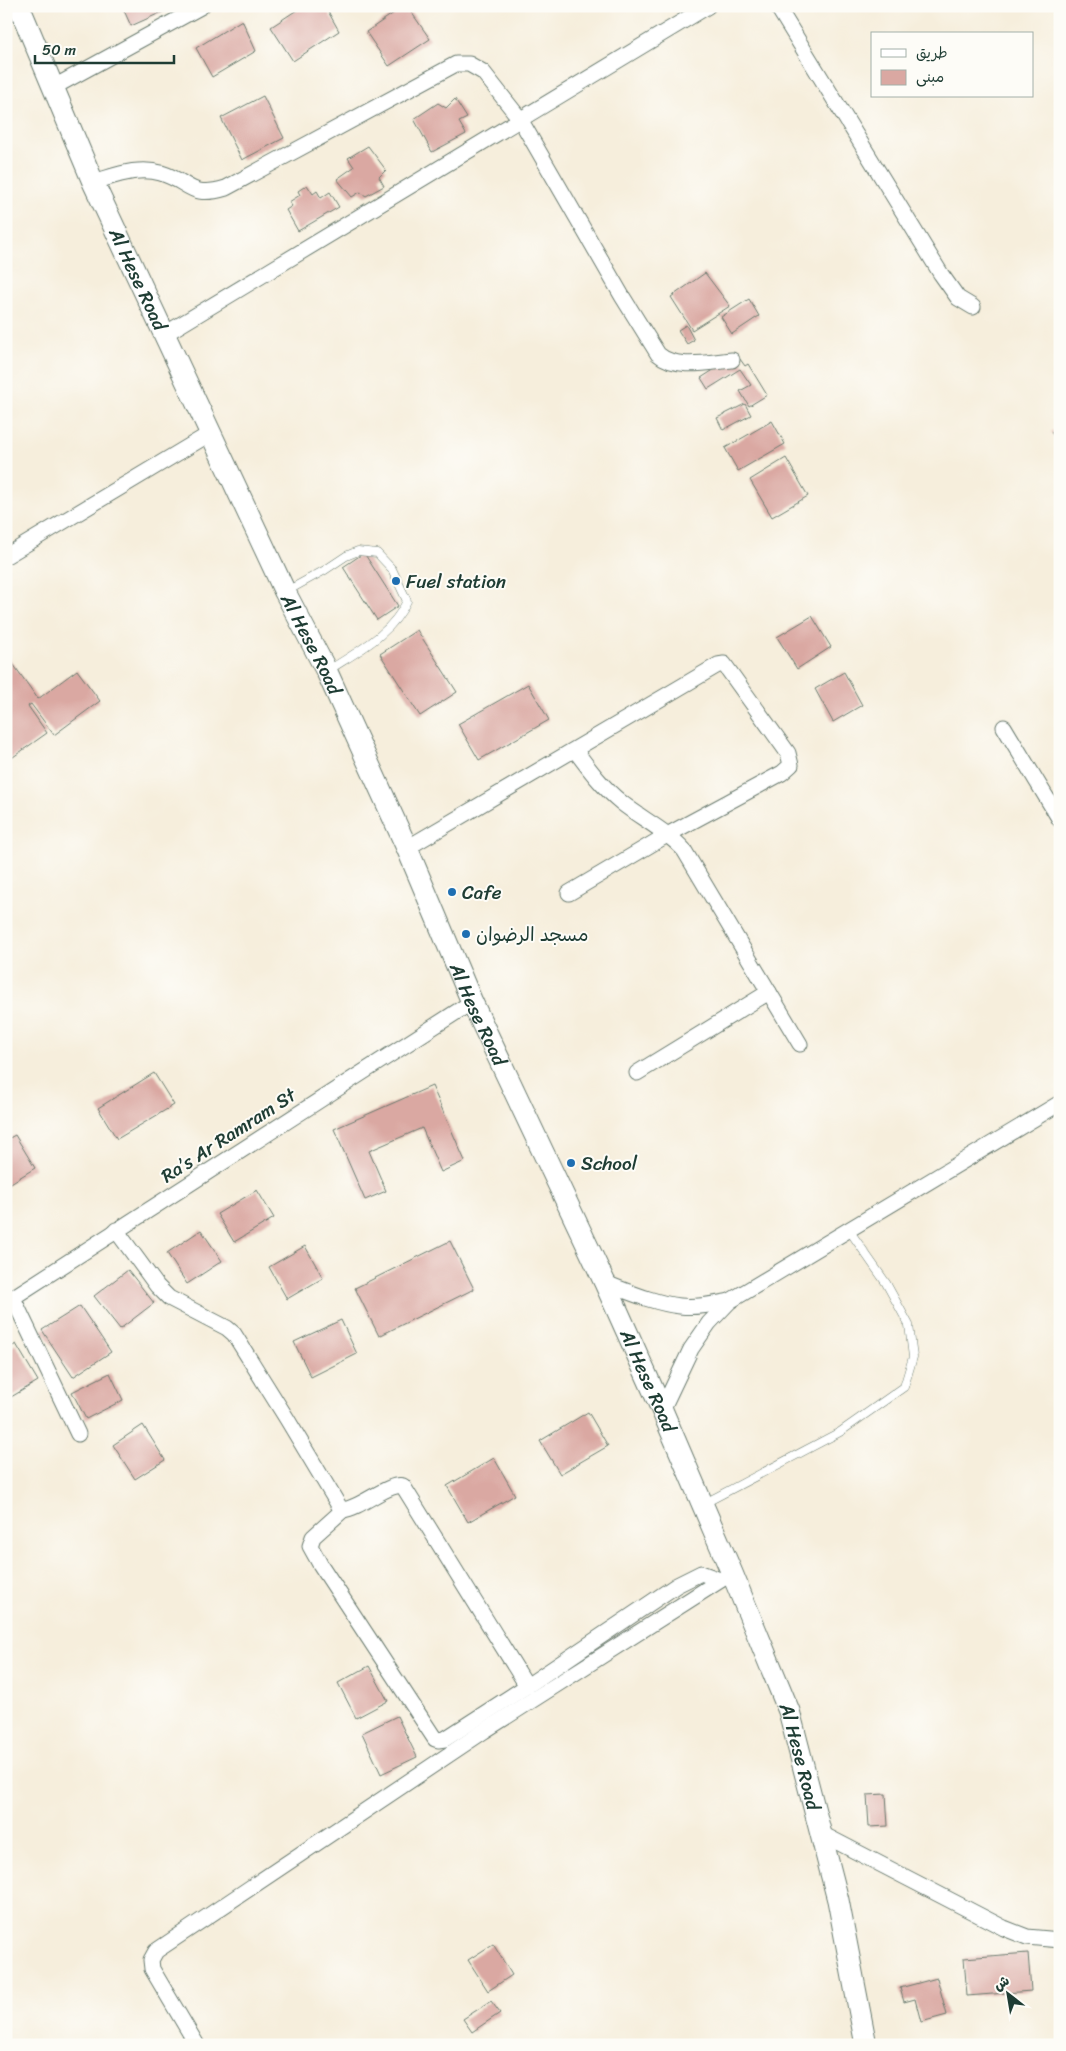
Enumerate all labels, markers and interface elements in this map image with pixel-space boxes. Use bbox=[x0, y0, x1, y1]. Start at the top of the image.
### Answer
scale bar bbox=[35, 32, 174, 64]
legend bbox=[871, 32, 1034, 98]
text: 50 m bbox=[42, 37, 77, 63]
text: طريق bbox=[916, 40, 948, 66]
text: مبنى bbox=[916, 64, 944, 90]
street label: Al Hese Road bbox=[99, 221, 177, 338]
place label: Fuel station bbox=[406, 565, 506, 598]
marker: Fuel station bbox=[390, 575, 402, 587]
street label: Al Hese Road bbox=[271, 587, 352, 702]
place label: Cafe bbox=[462, 876, 502, 909]
marker: Cafe bbox=[446, 886, 458, 898]
place label: مسجد الرضوان bbox=[476, 918, 588, 951]
marker: مسجد الرضوان bbox=[460, 928, 472, 940]
street label: Al Hese Road bbox=[440, 957, 517, 1073]
street label: Ra’s Ar Ramram St bbox=[154, 1078, 304, 1192]
place label: School bbox=[581, 1147, 638, 1180]
marker: School bbox=[565, 1157, 577, 1169]
street label: Al Hese Road bbox=[610, 1323, 686, 1439]
street label: Al Hese Road bbox=[770, 1696, 831, 1816]
north arrow bbox=[984, 1968, 1034, 2018]
text: ش bbox=[989, 1969, 1015, 1998]

